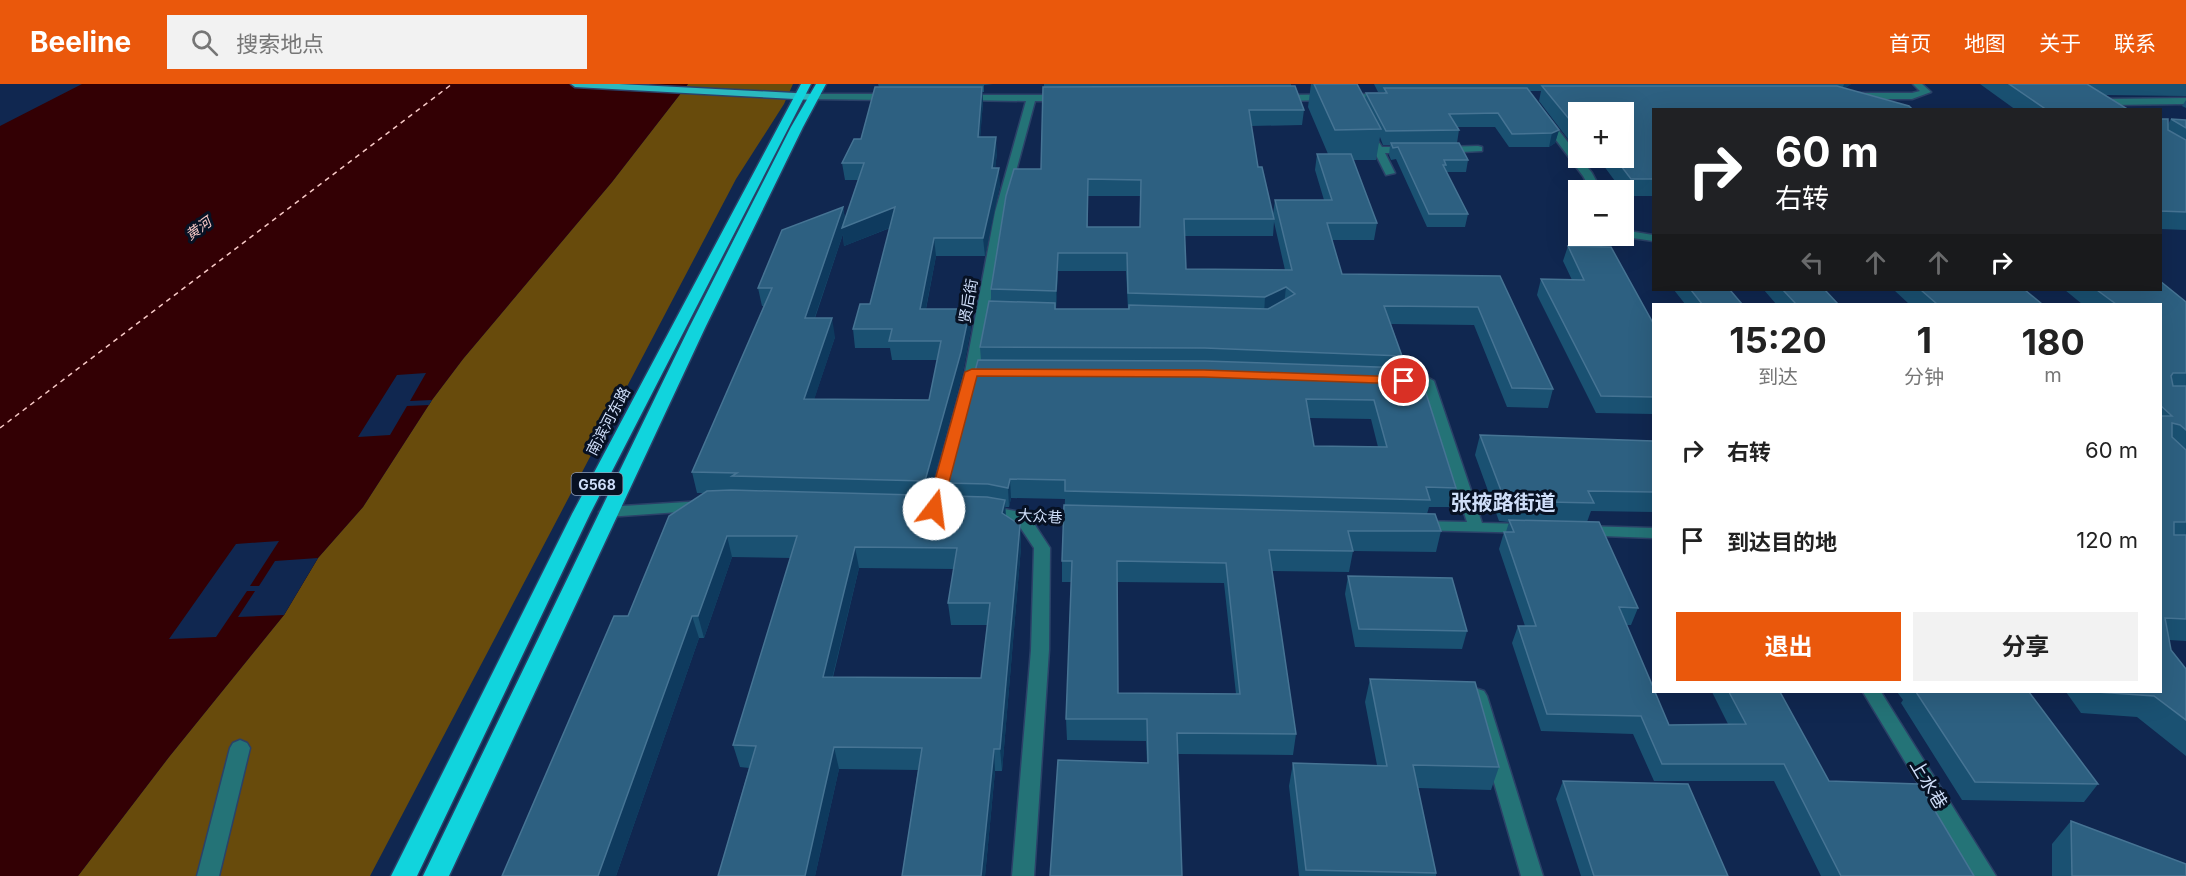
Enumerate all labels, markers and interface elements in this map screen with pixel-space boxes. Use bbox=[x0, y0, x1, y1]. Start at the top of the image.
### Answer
search box bbox=[167, 15, 587, 69]
text: Beeline bbox=[30, 25, 131, 59]
icon: search bbox=[188, 26, 221, 59]
text: 搜索地点 bbox=[236, 31, 324, 57]
text: 首页 bbox=[1889, 31, 1931, 56]
text: 地图 bbox=[1964, 31, 2006, 56]
text: 关于 bbox=[2039, 31, 2081, 56]
text: 联系 bbox=[2114, 31, 2156, 56]
map controls bbox=[1568, 102, 1634, 246]
button: + bbox=[1568, 102, 1634, 168]
text: 60 m bbox=[1775, 126, 1879, 177]
icon: right bbox=[1676, 132, 1754, 210]
button: − bbox=[1568, 180, 1634, 246]
text: 右转 bbox=[1775, 182, 1829, 215]
water label: 黄河 bbox=[182, 211, 217, 243]
icon: left bbox=[1796, 246, 1829, 279]
icon: ahead bbox=[1859, 246, 1892, 279]
icon: ahead bbox=[1922, 246, 1955, 279]
icon: right bbox=[1985, 246, 2018, 279]
street label: 贤后街 bbox=[955, 277, 981, 325]
text: 15:20 bbox=[1729, 318, 1827, 362]
text: 1 bbox=[1916, 318, 1932, 362]
text: 180 bbox=[2021, 320, 2085, 364]
pin bbox=[1378, 355, 1429, 406]
text: m bbox=[2044, 363, 2062, 387]
icon: arrive bbox=[1387, 364, 1420, 397]
text: 到达 bbox=[1758, 365, 1798, 389]
text: 分钟 bbox=[1904, 365, 1944, 389]
street label: 南滨河东路 bbox=[582, 383, 634, 459]
icon: right bbox=[1676, 434, 1709, 467]
text: 60 m bbox=[2085, 437, 2138, 463]
text: 右转 bbox=[1727, 439, 1771, 465]
road number: G568 bbox=[572, 473, 622, 495]
position arrow bbox=[902, 477, 966, 541]
district label: 张掖路街道 bbox=[1451, 490, 1556, 515]
street label: 大众巷 bbox=[1017, 505, 1063, 527]
icon: arrive bbox=[1676, 524, 1709, 557]
text: 120 m bbox=[2076, 527, 2138, 553]
text: 到达目的地 bbox=[1727, 529, 1837, 555]
button: 退出 bbox=[1676, 612, 1901, 681]
button: 分享 bbox=[1913, 612, 2138, 681]
street label: 上水巷 bbox=[1906, 755, 1952, 813]

